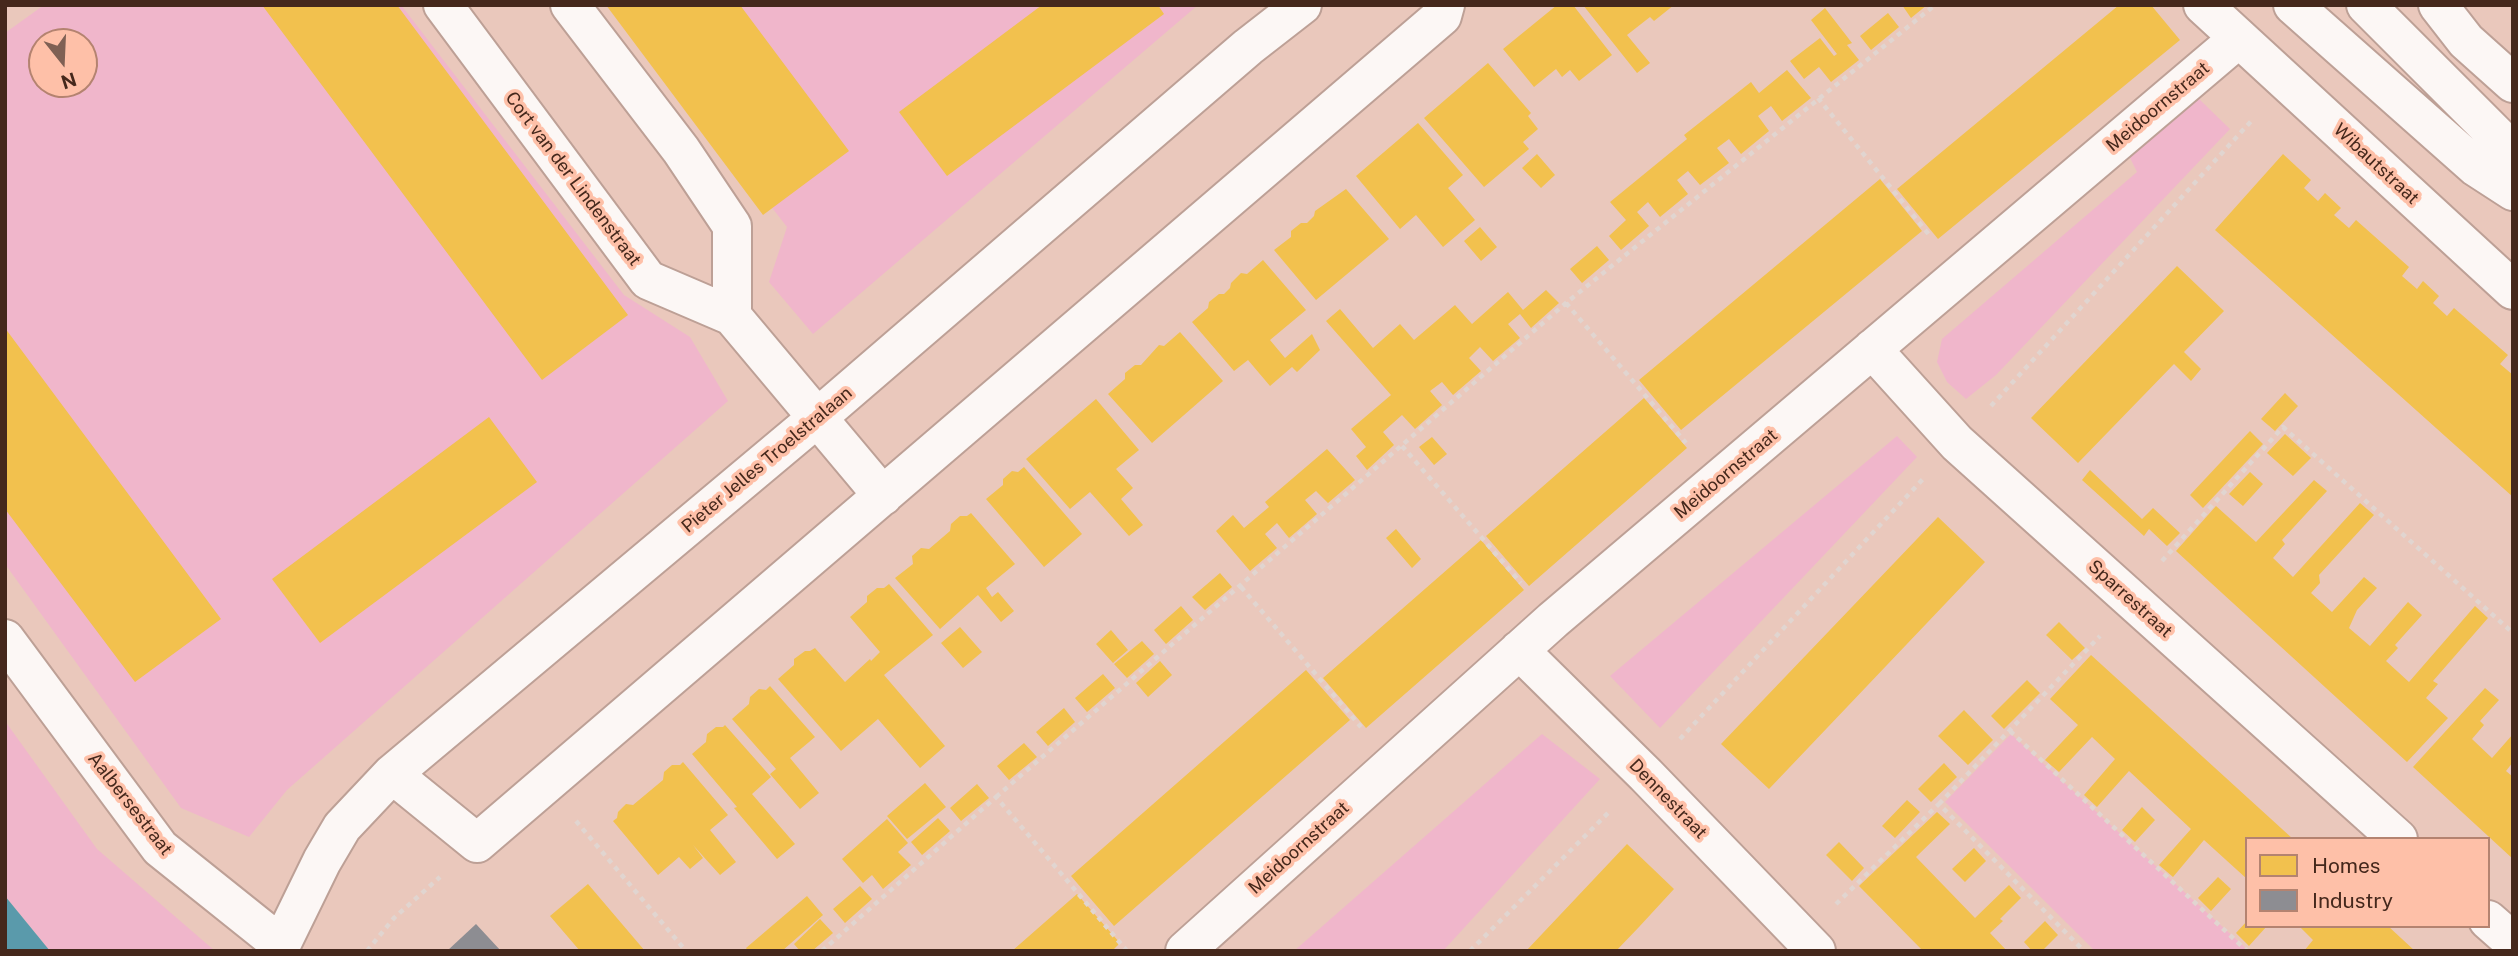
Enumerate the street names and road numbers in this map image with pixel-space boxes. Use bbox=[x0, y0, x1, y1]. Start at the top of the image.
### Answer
street label: Meidoornstraat bbox=[2102, 58, 2214, 156]
street label: Cort van der Lindenstraat bbox=[500, 88, 646, 270]
street label: Wibautstraat bbox=[2329, 119, 2423, 209]
street label: Pieter Jelles Troelstralaan bbox=[677, 382, 857, 538]
street label: Meidoornstraat bbox=[1670, 425, 1782, 523]
street label: Sparrestraat bbox=[2083, 556, 2177, 642]
street label: Aalbersestraat bbox=[83, 748, 177, 860]
street label: Dennestraat bbox=[1625, 755, 1711, 843]
street label: Meidoornstraat bbox=[1244, 797, 1354, 899]

